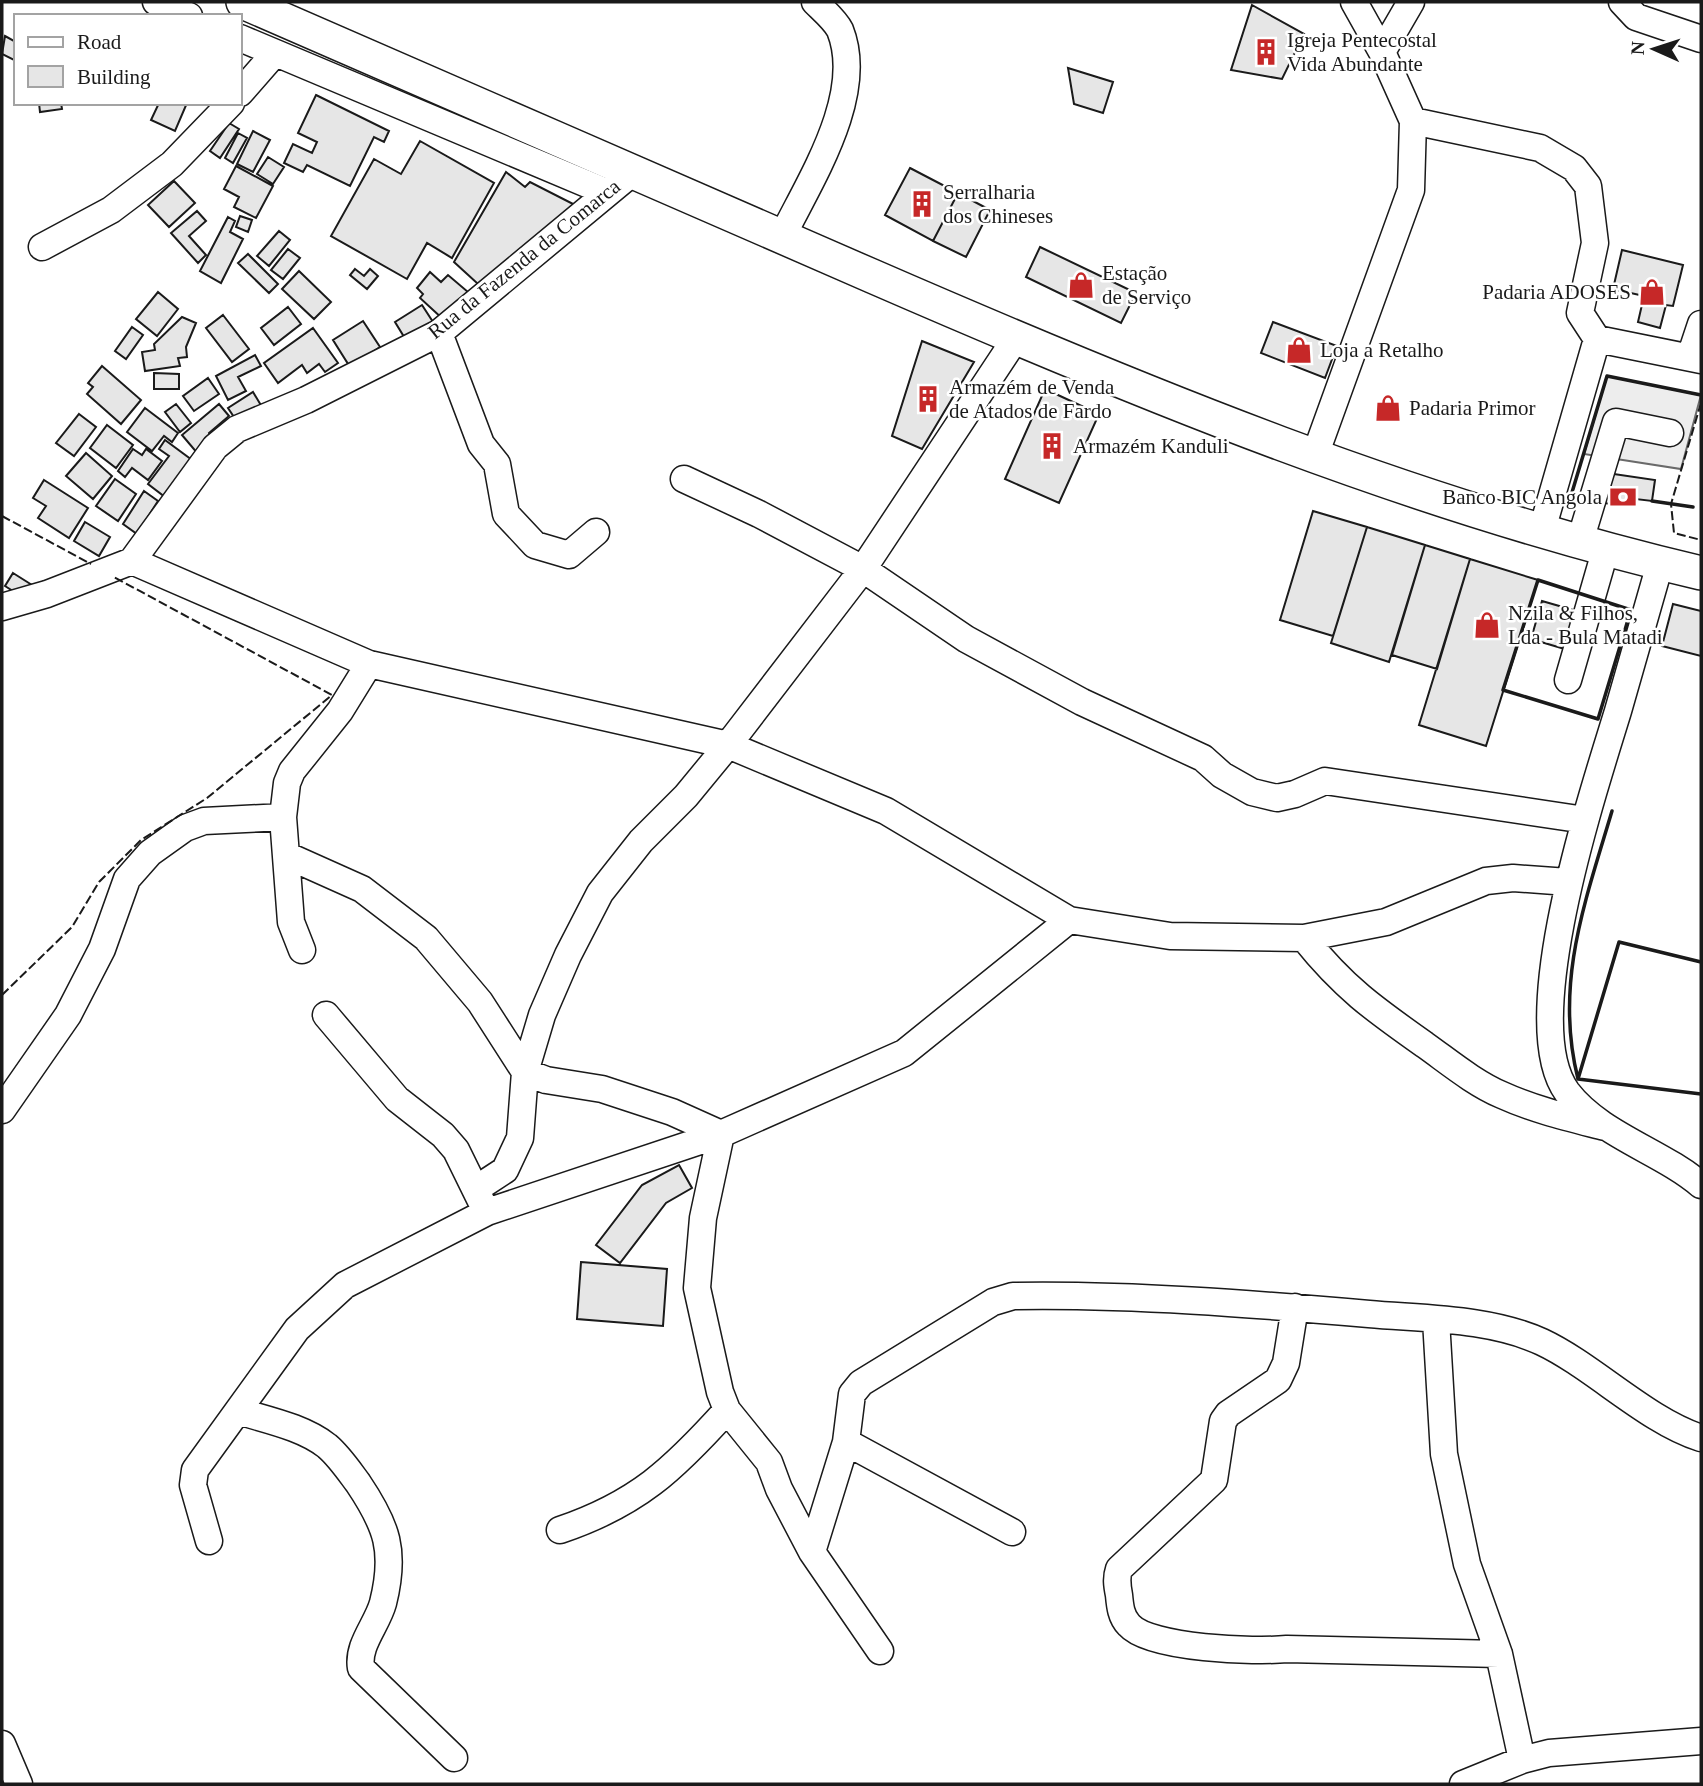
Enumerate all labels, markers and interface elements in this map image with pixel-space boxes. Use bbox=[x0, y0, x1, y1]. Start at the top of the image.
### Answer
legend bbox=[14, 14, 242, 105]
north arrow bbox=[1619, 14, 1689, 84]
place label: Igreja Pentecostal Vida Abundante bbox=[1287, 28, 1437, 76]
text: Road bbox=[77, 30, 122, 54]
building icon: Igreja Pentecostal Vida Abundante bbox=[1251, 37, 1281, 67]
text: N bbox=[1627, 40, 1648, 56]
text: Building bbox=[77, 65, 151, 89]
street label: Rua da Fazenda da Comarca bbox=[423, 174, 625, 344]
place label: Serralharia dos Chineses bbox=[943, 180, 1053, 228]
building icon: Serralharia dos Chineses bbox=[907, 189, 937, 219]
place label: Estação de Serviço bbox=[1102, 261, 1191, 309]
shop icon: Estação de Serviço bbox=[1066, 270, 1096, 300]
shop icon: Padaria ADOSES bbox=[1637, 277, 1667, 307]
place label: Padaria ADOSES bbox=[1482, 280, 1631, 304]
shop icon: Loja a Retalho bbox=[1284, 335, 1314, 365]
place label: Loja a Retalho bbox=[1320, 338, 1444, 362]
place label: Armazém de Venda de Atados de Fardo bbox=[949, 375, 1115, 423]
building icon: Armazém de Venda de Atados de Fardo bbox=[913, 384, 943, 414]
shop icon: Padaria Primor bbox=[1373, 393, 1403, 423]
place label: Padaria Primor bbox=[1409, 396, 1536, 420]
building icon: Armazém Kanduli bbox=[1037, 431, 1067, 461]
place label: Armazém Kanduli bbox=[1073, 434, 1229, 458]
bank icon: Banco BIC Angola bbox=[1608, 482, 1638, 512]
place label: Banco BIC Angola bbox=[1442, 485, 1603, 509]
place label: Nzila & Filhos, Lda - Bula Matadi bbox=[1508, 601, 1663, 649]
shop icon: Nzila & Filhos, Lda - Bula Matadi bbox=[1472, 610, 1502, 640]

